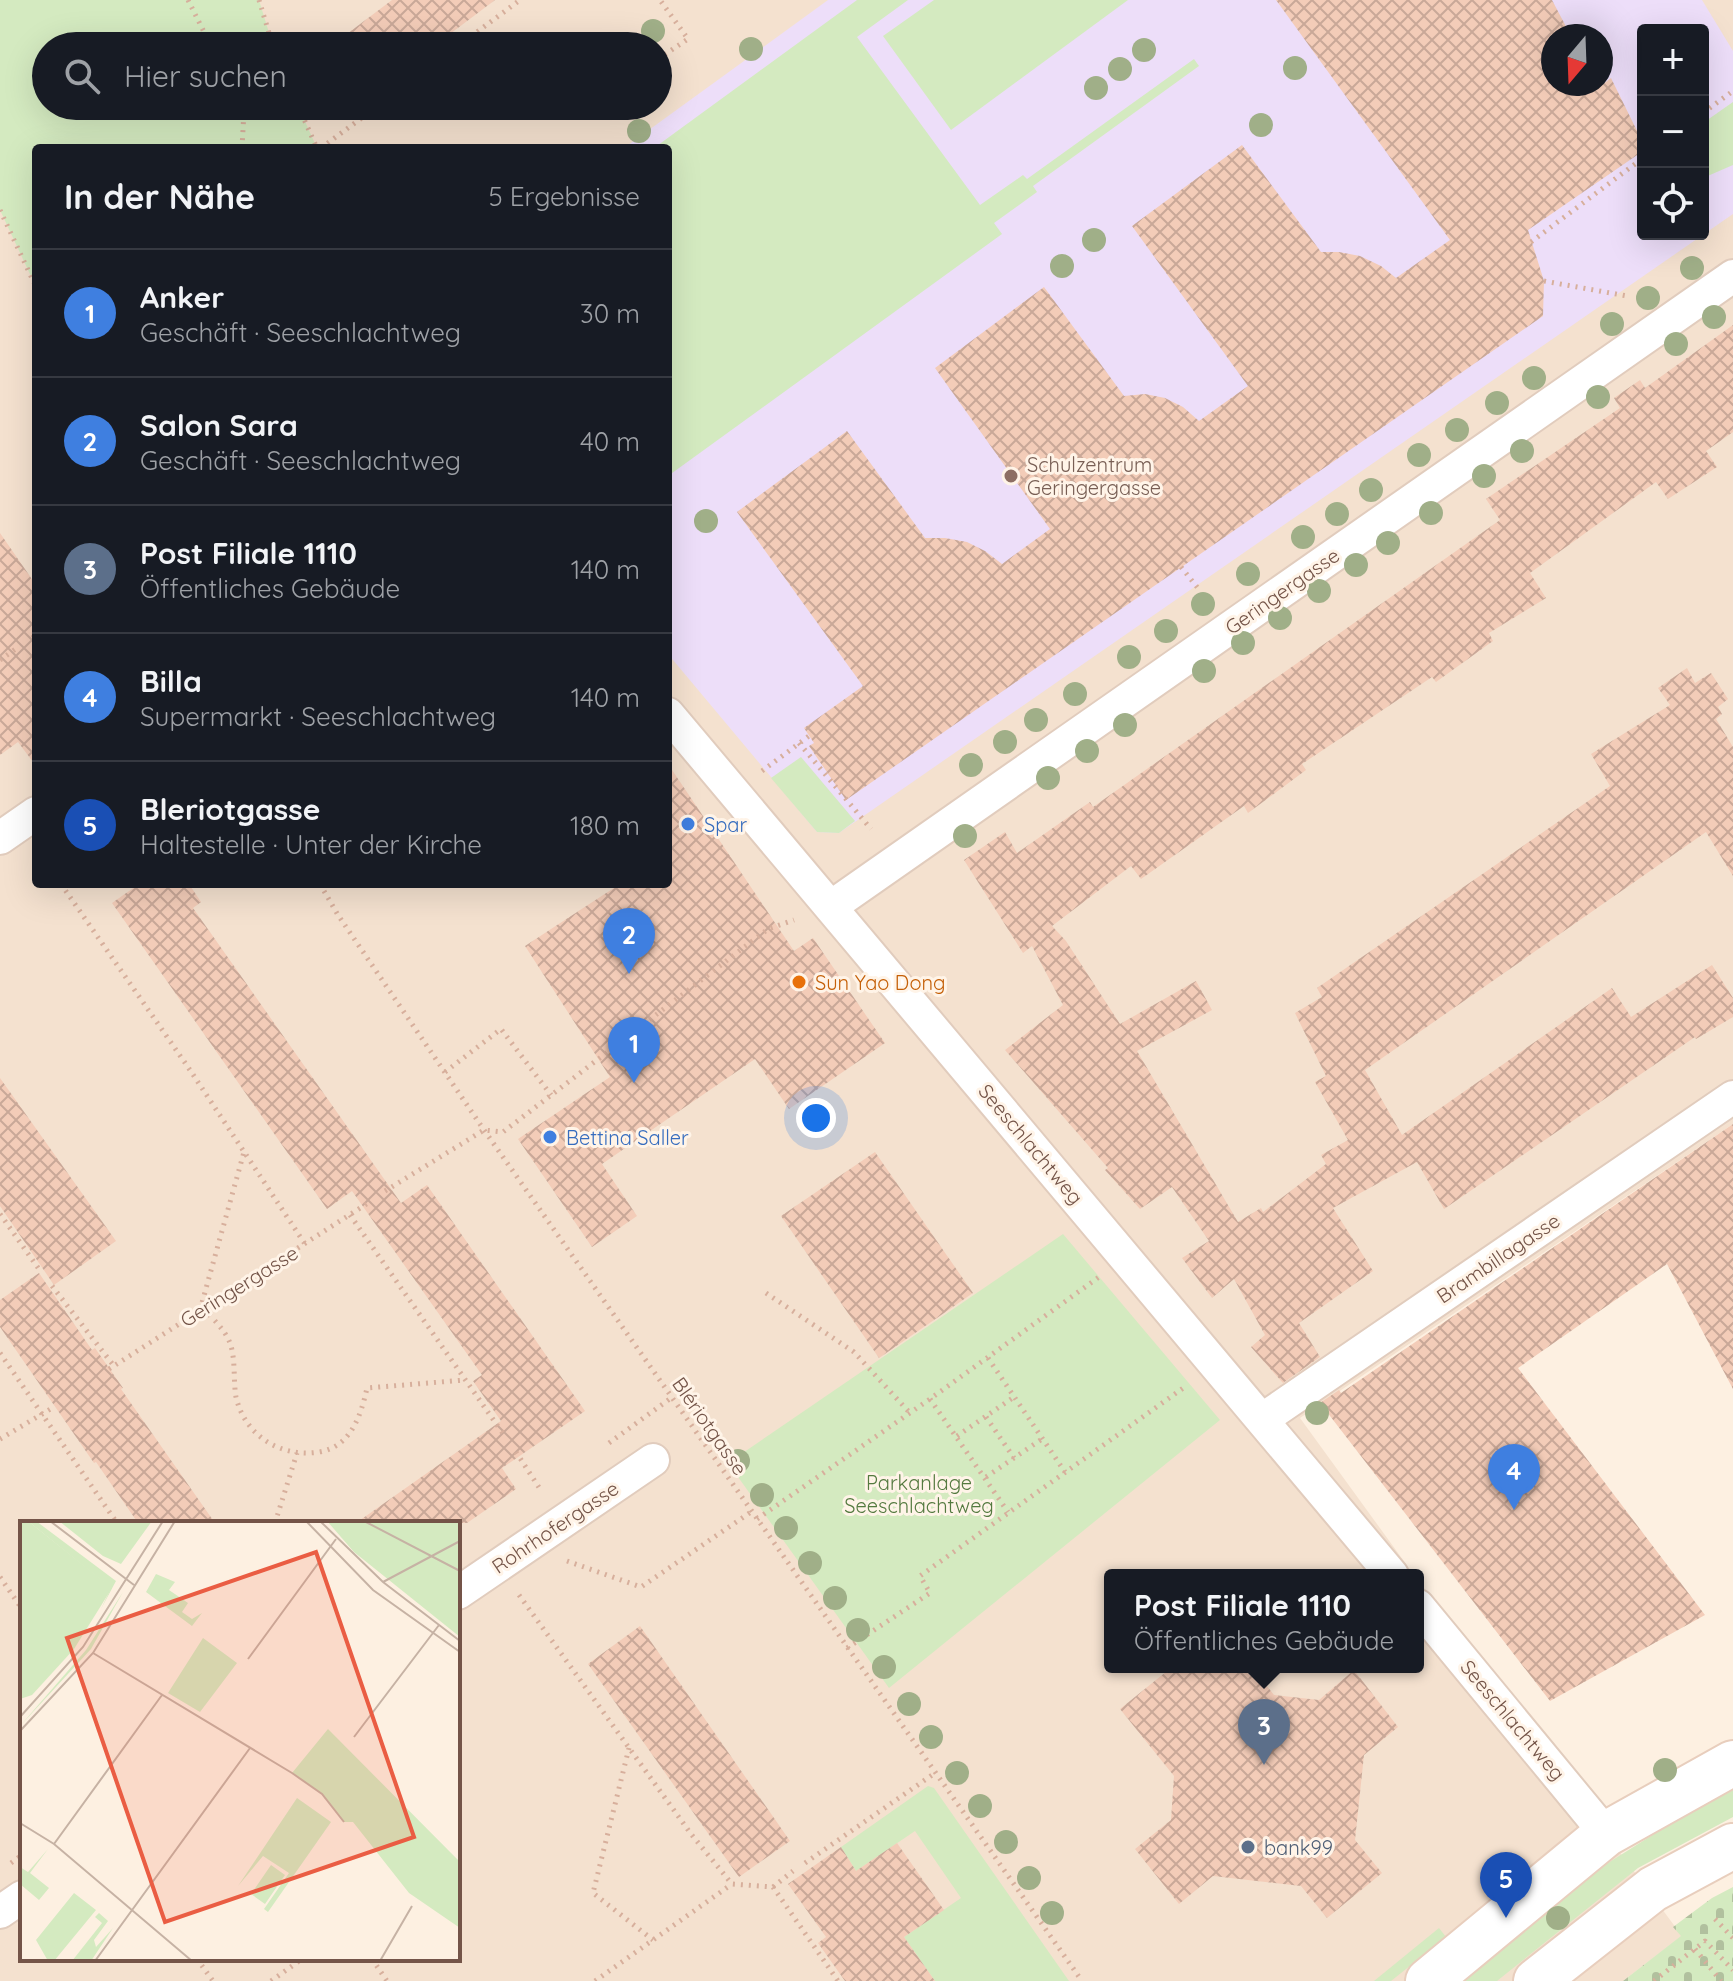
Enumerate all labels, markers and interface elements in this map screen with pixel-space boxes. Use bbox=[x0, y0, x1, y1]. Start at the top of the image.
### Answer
north arrow bbox=[1541, 24, 1613, 96]
map controls bbox=[1637, 24, 1709, 240]
button: + bbox=[1637, 24, 1709, 96]
search box bbox=[32, 32, 672, 120]
icon: search bbox=[60, 54, 104, 98]
text: Hier suchen bbox=[124, 57, 287, 95]
button: − bbox=[1637, 96, 1709, 168]
button: locate bbox=[1637, 168, 1709, 240]
text: In der Nähe bbox=[64, 175, 255, 218]
text: 5 Ergebnisse bbox=[489, 180, 640, 213]
text: Anker bbox=[140, 278, 224, 316]
text: 1 bbox=[85, 297, 95, 330]
text: 30 m bbox=[580, 297, 640, 330]
text: Geschäft · Seeschlachtweg bbox=[140, 316, 461, 349]
text: Salon Sara bbox=[140, 406, 298, 444]
text: 2 bbox=[83, 425, 97, 458]
text: 40 m bbox=[580, 425, 640, 458]
text: Geschäft · Seeschlachtweg bbox=[140, 444, 461, 477]
place label: Schulzentrum Geringergasse bbox=[1027, 452, 1161, 500]
marker: Schulzentrum Geringergasse bbox=[1002, 467, 1020, 485]
text: Post Filiale 1110 bbox=[140, 534, 357, 572]
street label: Geringergasse bbox=[1220, 542, 1344, 640]
text: 3 bbox=[83, 553, 97, 586]
text: 140 m bbox=[571, 553, 640, 586]
text: Öffentliches Gebäude bbox=[140, 572, 400, 605]
text: Billa bbox=[140, 662, 202, 700]
text: 4 bbox=[82, 681, 98, 714]
text: 140 m bbox=[571, 681, 640, 714]
text: Supermarkt · Seeschlachtweg bbox=[140, 700, 496, 733]
text: Bleriotgasse bbox=[140, 790, 320, 828]
text: 5 bbox=[83, 809, 97, 842]
text: 180 m bbox=[570, 809, 640, 842]
place label: Spar bbox=[704, 812, 747, 837]
marker: Spar bbox=[679, 815, 697, 833]
text: Haltestelle · Unter der Kirche bbox=[140, 828, 482, 861]
pin: 2 bbox=[603, 908, 655, 974]
place label: Sun Yao Dong bbox=[815, 970, 946, 995]
marker: Sun Yao Dong bbox=[790, 973, 808, 991]
pin: 1 bbox=[608, 1017, 660, 1083]
street label: Seeschlachtweg bbox=[973, 1079, 1089, 1209]
your location bbox=[796, 1098, 836, 1138]
place label: Bettina Saller bbox=[566, 1125, 689, 1150]
marker: Bettina Saller bbox=[541, 1128, 559, 1146]
street label: Brambillagasse bbox=[1432, 1208, 1564, 1308]
street label: Geringergasse bbox=[176, 1240, 302, 1332]
street label: Blériotgasse bbox=[667, 1372, 753, 1480]
pin: 4 bbox=[1488, 1444, 1540, 1510]
park label: Parkanlage Seeschlachtweg bbox=[844, 1470, 994, 1518]
street label: Rohrhofergasse bbox=[487, 1475, 623, 1579]
inset map bbox=[20, 1521, 460, 1961]
popup bbox=[1104, 1569, 1424, 1673]
text: Post Filiale 1110 bbox=[1134, 1586, 1351, 1624]
text: Öffentliches Gebäude bbox=[1134, 1624, 1394, 1657]
street label: Seeschlachtweg bbox=[1455, 1655, 1571, 1785]
pin: 3 bbox=[1238, 1699, 1290, 1765]
place label: bank99 bbox=[1264, 1835, 1333, 1860]
marker: bank99 bbox=[1239, 1838, 1257, 1856]
pin: 5 bbox=[1480, 1852, 1532, 1918]

